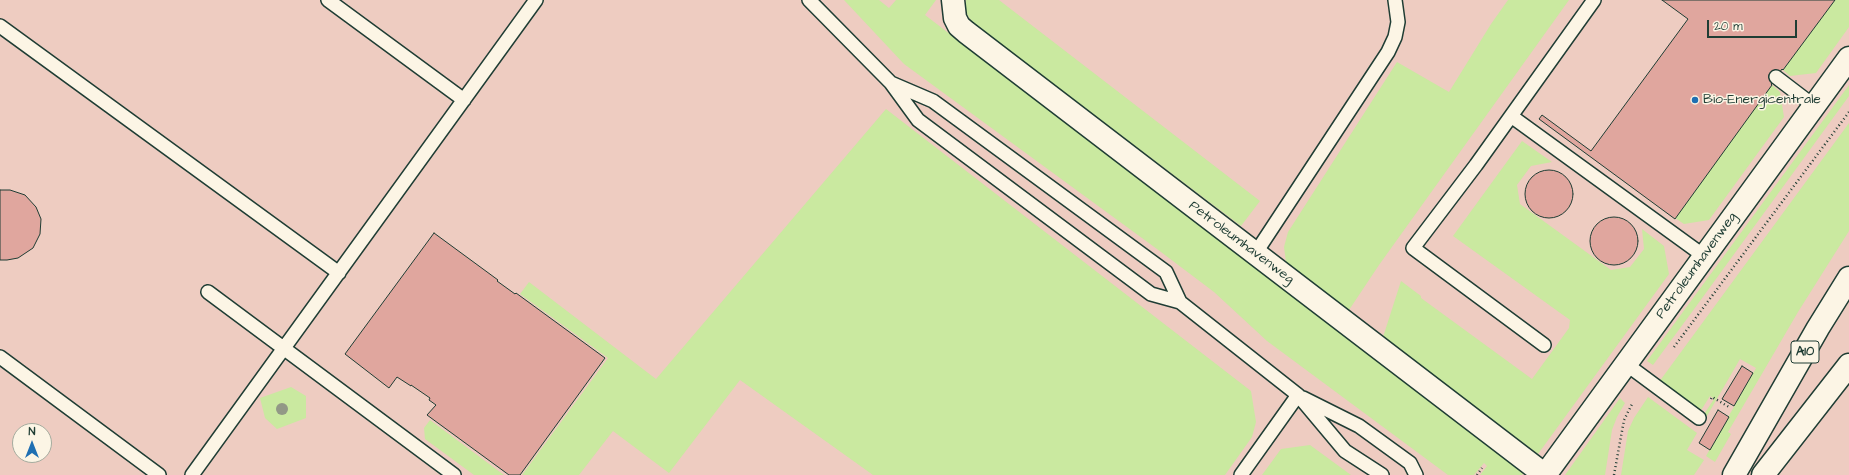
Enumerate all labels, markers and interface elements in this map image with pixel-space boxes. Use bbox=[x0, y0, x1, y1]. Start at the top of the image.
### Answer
scale bar bbox=[1709, 12, 1799, 38]
text: 20 m bbox=[1714, 18, 1743, 35]
place label: Bio-Energicentrale bbox=[1703, 92, 1821, 108]
marker: Bio-Energicentrale bbox=[1690, 95, 1700, 105]
street label: Petroleumhavenweg bbox=[1185, 198, 1297, 288]
street label: Petroleumhavenweg bbox=[1653, 209, 1741, 323]
road number: A10 bbox=[1791, 341, 1819, 363]
north arrow bbox=[12, 423, 52, 463]
text: N bbox=[29, 424, 35, 439]

